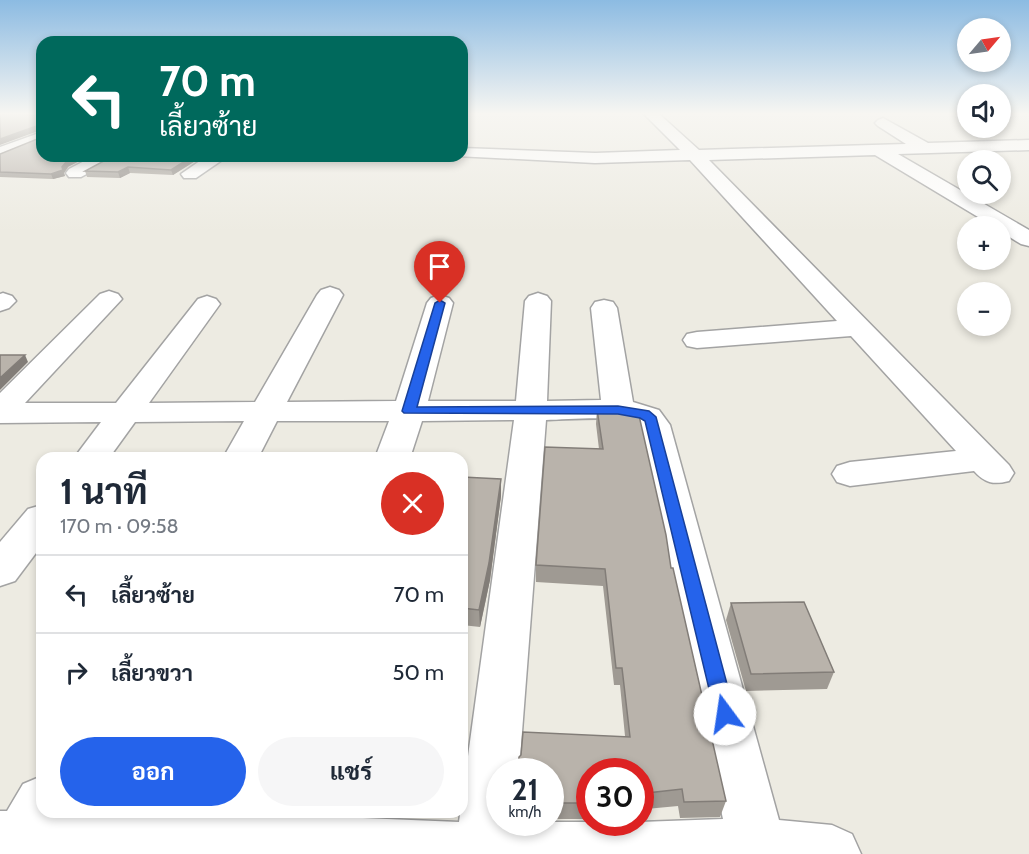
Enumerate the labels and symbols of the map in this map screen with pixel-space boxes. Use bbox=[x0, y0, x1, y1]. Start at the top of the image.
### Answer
north arrow bbox=[957, 18, 1011, 72]
pin bbox=[414, 241, 465, 303]
position arrow bbox=[693, 682, 757, 746]
speed limit sign: 30 bbox=[576, 758, 654, 836]

